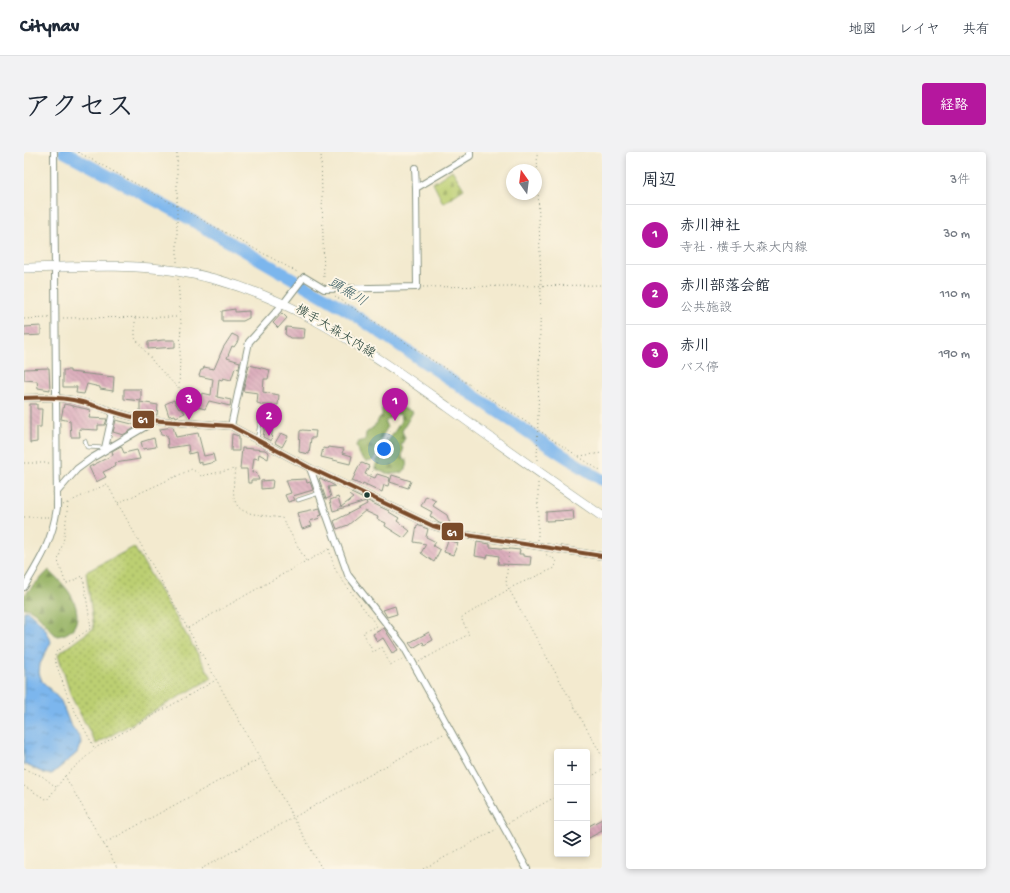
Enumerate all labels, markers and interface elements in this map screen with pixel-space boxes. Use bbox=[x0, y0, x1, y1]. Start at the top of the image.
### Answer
text: Citynav bbox=[20, 16, 79, 39]
text: 地図 bbox=[849, 22, 877, 39]
text: レイヤ bbox=[899, 22, 940, 39]
text: 共有 bbox=[962, 22, 990, 39]
button: 経路 bbox=[922, 83, 986, 125]
text: アクセス bbox=[24, 93, 134, 126]
north arrow bbox=[506, 164, 542, 200]
text: 周辺 bbox=[642, 172, 676, 192]
text: 3件 bbox=[950, 173, 970, 188]
text: 赤川神社 bbox=[680, 218, 740, 236]
text: 1 bbox=[652, 227, 658, 242]
text: 30 m bbox=[944, 227, 970, 242]
text: 寺社 · 横手大森大内線 bbox=[680, 241, 807, 256]
water label: 頭無川 bbox=[325, 274, 370, 311]
text: 赤川部落会館 bbox=[680, 278, 770, 296]
text: 2 bbox=[652, 287, 658, 302]
text: 110 m bbox=[940, 287, 970, 302]
street label: 横手大森大内線 bbox=[292, 301, 379, 362]
text: 公共施設 bbox=[680, 301, 732, 316]
text: 赤川 bbox=[680, 338, 710, 356]
text: 3 bbox=[652, 347, 658, 362]
text: 190 m bbox=[939, 347, 970, 362]
text: バス停 bbox=[680, 361, 719, 376]
pin: 3 bbox=[176, 387, 202, 420]
pin: 1 bbox=[382, 388, 408, 421]
pin: 2 bbox=[256, 403, 282, 436]
line badge: 61 bbox=[132, 410, 155, 429]
text: 61 bbox=[138, 415, 148, 427]
your location bbox=[374, 439, 394, 459]
unlabelled marker bbox=[362, 490, 372, 500]
line badge: 61 bbox=[441, 522, 464, 541]
text: 61 bbox=[447, 528, 457, 540]
map controls bbox=[554, 749, 590, 857]
button: + bbox=[554, 749, 590, 785]
button: − bbox=[554, 785, 590, 821]
button: layers bbox=[554, 821, 590, 857]

